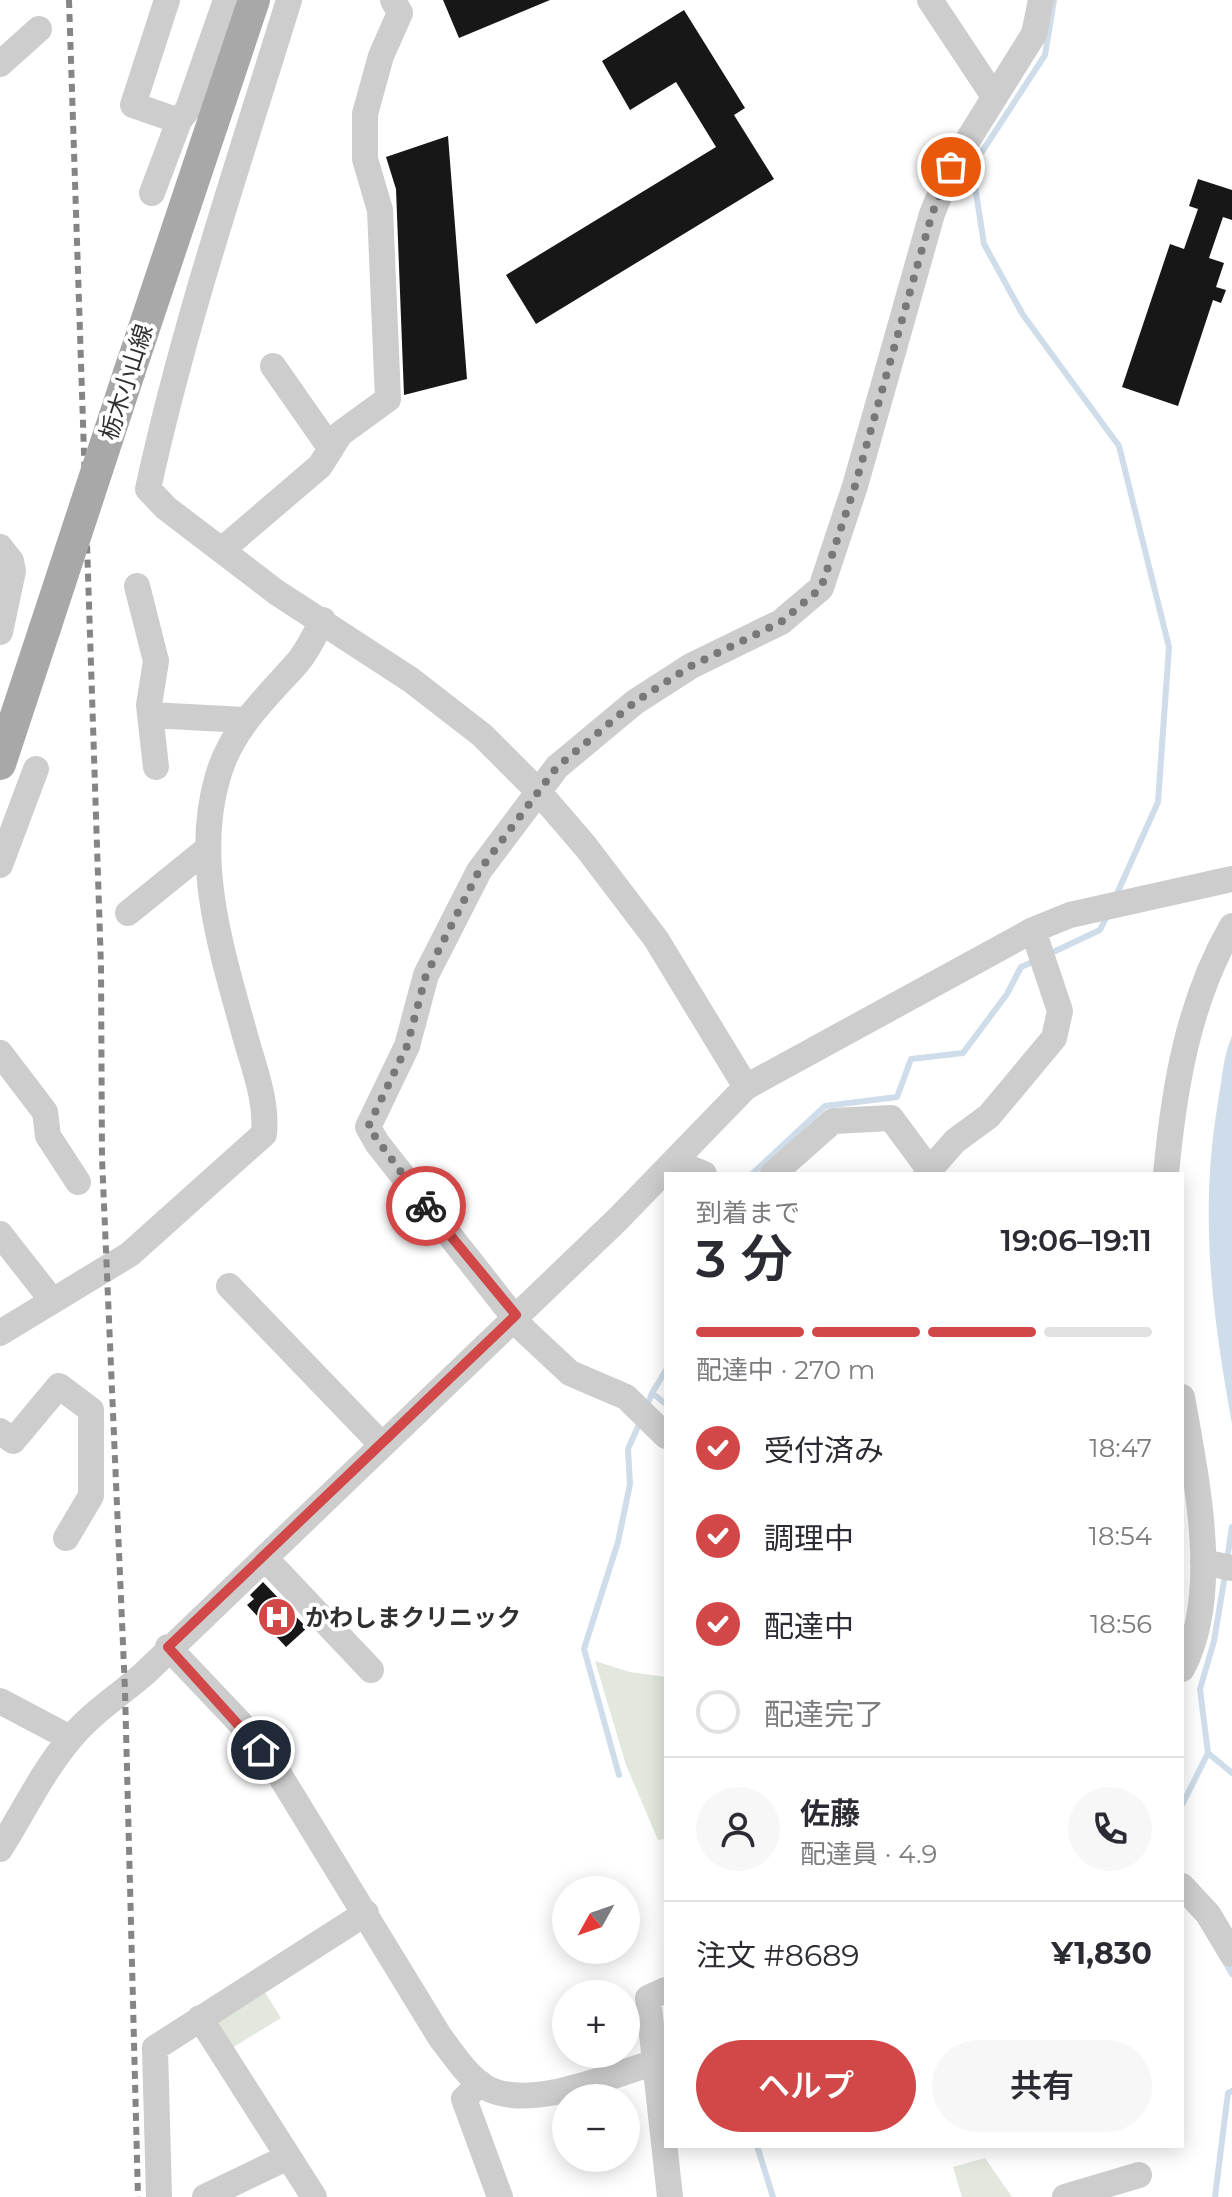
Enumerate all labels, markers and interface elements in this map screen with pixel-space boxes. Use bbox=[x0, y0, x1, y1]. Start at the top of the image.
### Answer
pin bbox=[917, 133, 985, 201]
icon: bag bbox=[929, 145, 973, 189]
street label: 栃木小山線 bbox=[94, 320, 158, 444]
courier bbox=[386, 1166, 466, 1246]
icon: bike bbox=[404, 1184, 448, 1228]
text: 到着まで bbox=[696, 1197, 800, 1229]
text: 19:06–19:11 bbox=[1000, 1222, 1152, 1259]
text: 3 分 bbox=[696, 1227, 793, 1290]
text: 配達中 · 270 m bbox=[696, 1354, 875, 1386]
icon: check bbox=[696, 1426, 740, 1470]
text: 受付済み bbox=[764, 1432, 884, 1469]
text: 18:47 bbox=[1089, 1432, 1152, 1464]
icon: check bbox=[696, 1514, 740, 1558]
text: 調理中 bbox=[764, 1520, 854, 1557]
text: 18:54 bbox=[1089, 1520, 1152, 1552]
hospital icon: かわしまクリニック bbox=[256, 1596, 298, 1638]
icon: check bbox=[696, 1602, 740, 1646]
place label: かわしまクリニック bbox=[305, 1603, 521, 1632]
text: 配達中 bbox=[764, 1608, 854, 1645]
text: 18:56 bbox=[1090, 1608, 1152, 1640]
text: 配達完了 bbox=[764, 1696, 884, 1733]
pin bbox=[227, 1716, 295, 1784]
icon: home bbox=[239, 1728, 283, 1772]
button: person bbox=[696, 1787, 780, 1871]
button: phone bbox=[1068, 1787, 1152, 1871]
text: 佐藤 bbox=[800, 1795, 860, 1832]
text: 配達員 · 4.9 bbox=[800, 1838, 937, 1870]
north arrow bbox=[552, 1876, 640, 1964]
map controls bbox=[552, 1876, 640, 2172]
text: ¥1,830 bbox=[1051, 1935, 1152, 1972]
text: 注文 #8689 bbox=[696, 1937, 860, 1974]
button: + bbox=[552, 1980, 640, 2068]
button: ヘルプ bbox=[696, 2040, 916, 2132]
button: 共有 bbox=[932, 2040, 1152, 2132]
button: − bbox=[552, 2084, 640, 2172]

